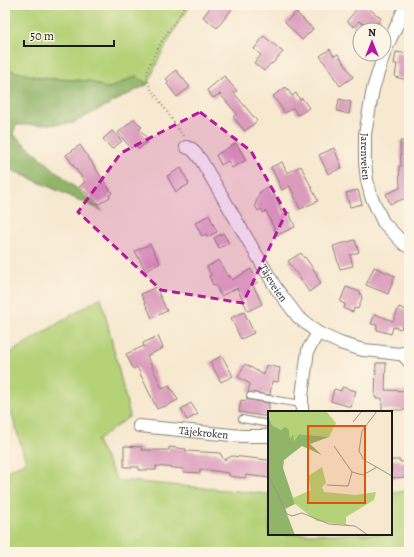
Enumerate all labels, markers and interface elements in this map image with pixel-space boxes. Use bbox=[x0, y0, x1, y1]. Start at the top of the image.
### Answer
scale bar bbox=[24, 22, 114, 48]
north arrow bbox=[352, 22, 392, 62]
text: N bbox=[368, 25, 376, 40]
text: 50 m bbox=[30, 28, 54, 44]
street label: Jarenveien bbox=[357, 133, 374, 181]
street label: Tåjeveien bbox=[255, 261, 291, 305]
inset map bbox=[268, 411, 392, 535]
street label: Tåjekroken bbox=[178, 423, 229, 443]

